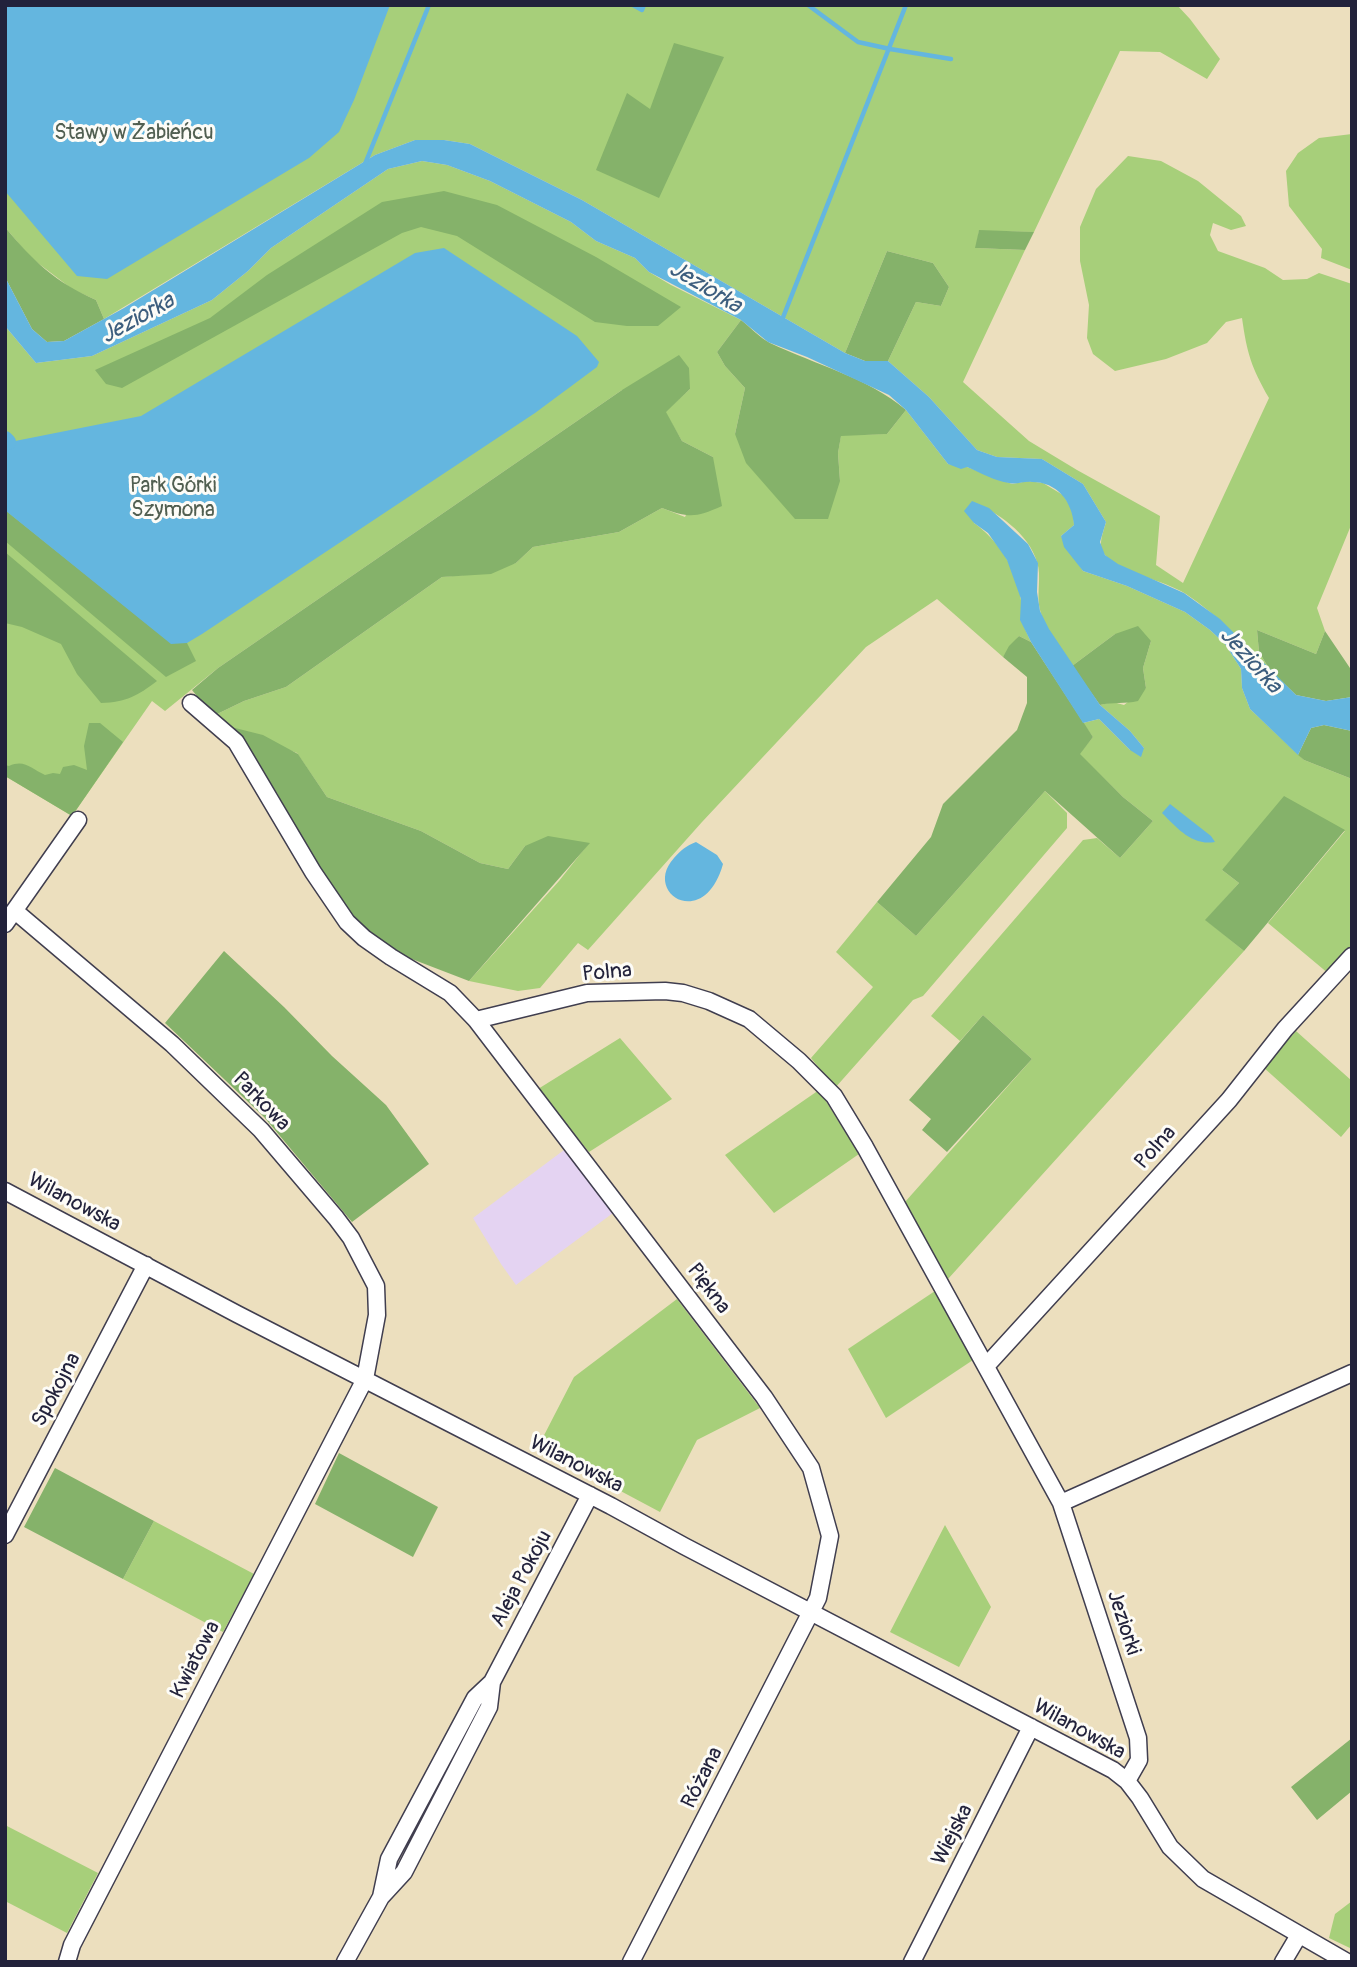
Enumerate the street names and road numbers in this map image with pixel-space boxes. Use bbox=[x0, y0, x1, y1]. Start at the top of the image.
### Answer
street label: Polna bbox=[581, 958, 633, 988]
street label: Parkowa bbox=[227, 1067, 295, 1137]
street label: Polna bbox=[1130, 1121, 1182, 1175]
street label: Wilanowska bbox=[23, 1168, 125, 1238]
street label: Piękna bbox=[681, 1259, 735, 1319]
street label: Spokojna bbox=[27, 1349, 87, 1431]
street label: Wilanowska bbox=[525, 1431, 627, 1499]
street label: Aleja Pokoju bbox=[486, 1526, 558, 1632]
street label: Jeziorki bbox=[1101, 1588, 1145, 1658]
street label: Kwiatowa bbox=[166, 1617, 226, 1703]
street label: Wilanowska bbox=[1029, 1694, 1129, 1766]
street label: Różana bbox=[677, 1743, 729, 1813]
street label: Wiejska bbox=[927, 1800, 979, 1870]

